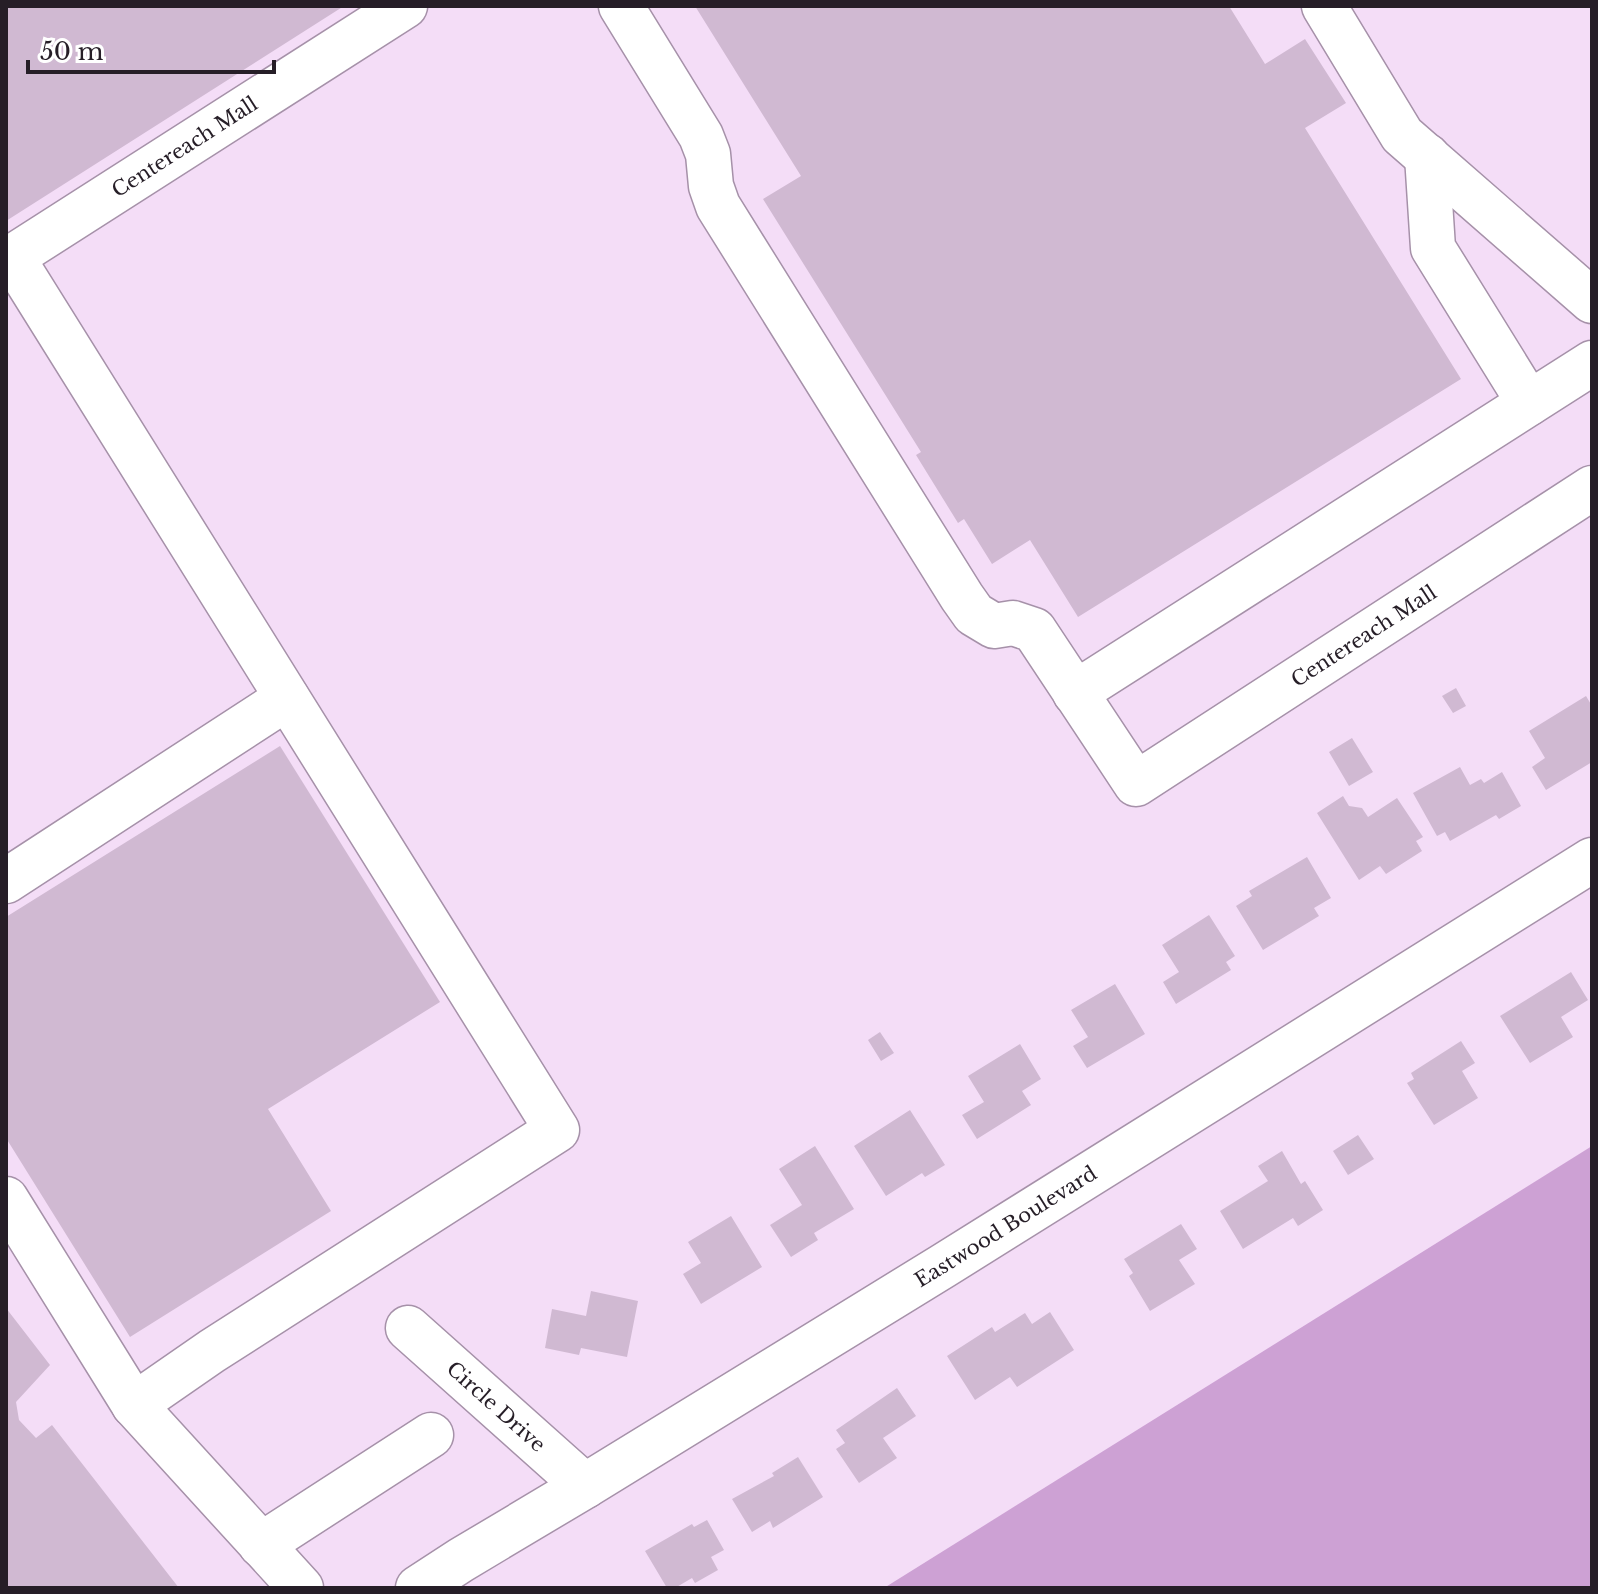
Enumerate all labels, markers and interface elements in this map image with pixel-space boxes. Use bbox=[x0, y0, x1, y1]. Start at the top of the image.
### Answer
scale bar bbox=[28, 24, 274, 74]
text: 50 m bbox=[40, 37, 104, 66]
street label: Centereach Mall bbox=[107, 91, 262, 202]
street label: Centereach Mall bbox=[1287, 580, 1441, 692]
street label: Eastwood Boulevard bbox=[910, 1161, 1101, 1292]
street label: Circle Drive bbox=[442, 1356, 550, 1457]

